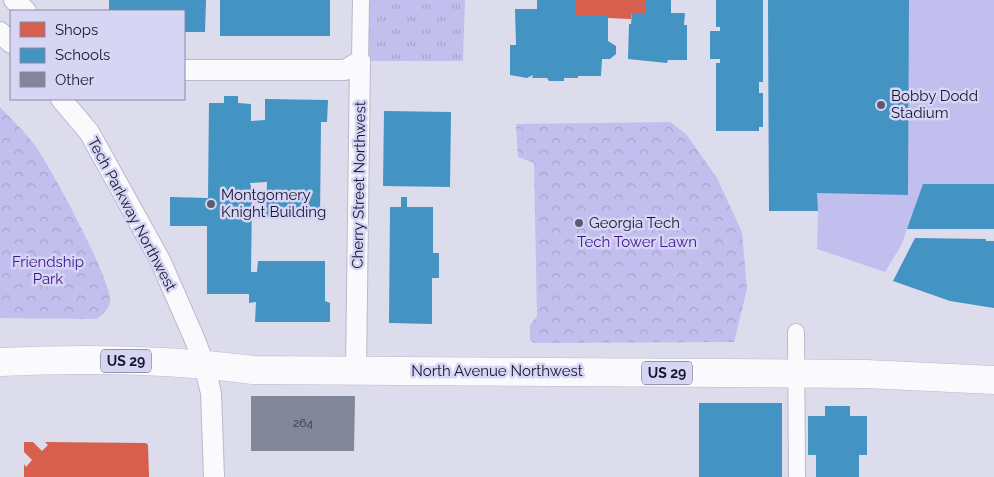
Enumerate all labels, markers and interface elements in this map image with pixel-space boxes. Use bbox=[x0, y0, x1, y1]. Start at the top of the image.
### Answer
legend bbox=[10, 10, 185, 100]
text: Shops bbox=[55, 21, 98, 39]
text: Schools bbox=[55, 46, 110, 64]
text: Other bbox=[55, 71, 95, 89]
place label: Bobby Dodd Stadium bbox=[891, 87, 978, 122]
marker: Bobby Dodd Stadium bbox=[875, 99, 887, 111]
street label: Cherry Street Northwest bbox=[349, 101, 369, 269]
street label: Tech Parkway Northwest bbox=[84, 134, 180, 294]
place label: Montgomery Knight Building bbox=[221, 186, 326, 221]
marker: Montgomery Knight Building bbox=[205, 198, 217, 210]
place label: Georgia Tech bbox=[589, 214, 680, 232]
marker: Georgia Tech bbox=[573, 217, 585, 229]
park label: Tech Tower Lawn bbox=[577, 233, 697, 251]
park label: Friendship Park bbox=[12, 253, 84, 288]
road number: US 29 bbox=[101, 350, 151, 372]
street label: North Avenue Northwest bbox=[411, 362, 583, 380]
road number: US 29 bbox=[642, 362, 692, 384]
house number: 264 bbox=[293, 416, 313, 430]

